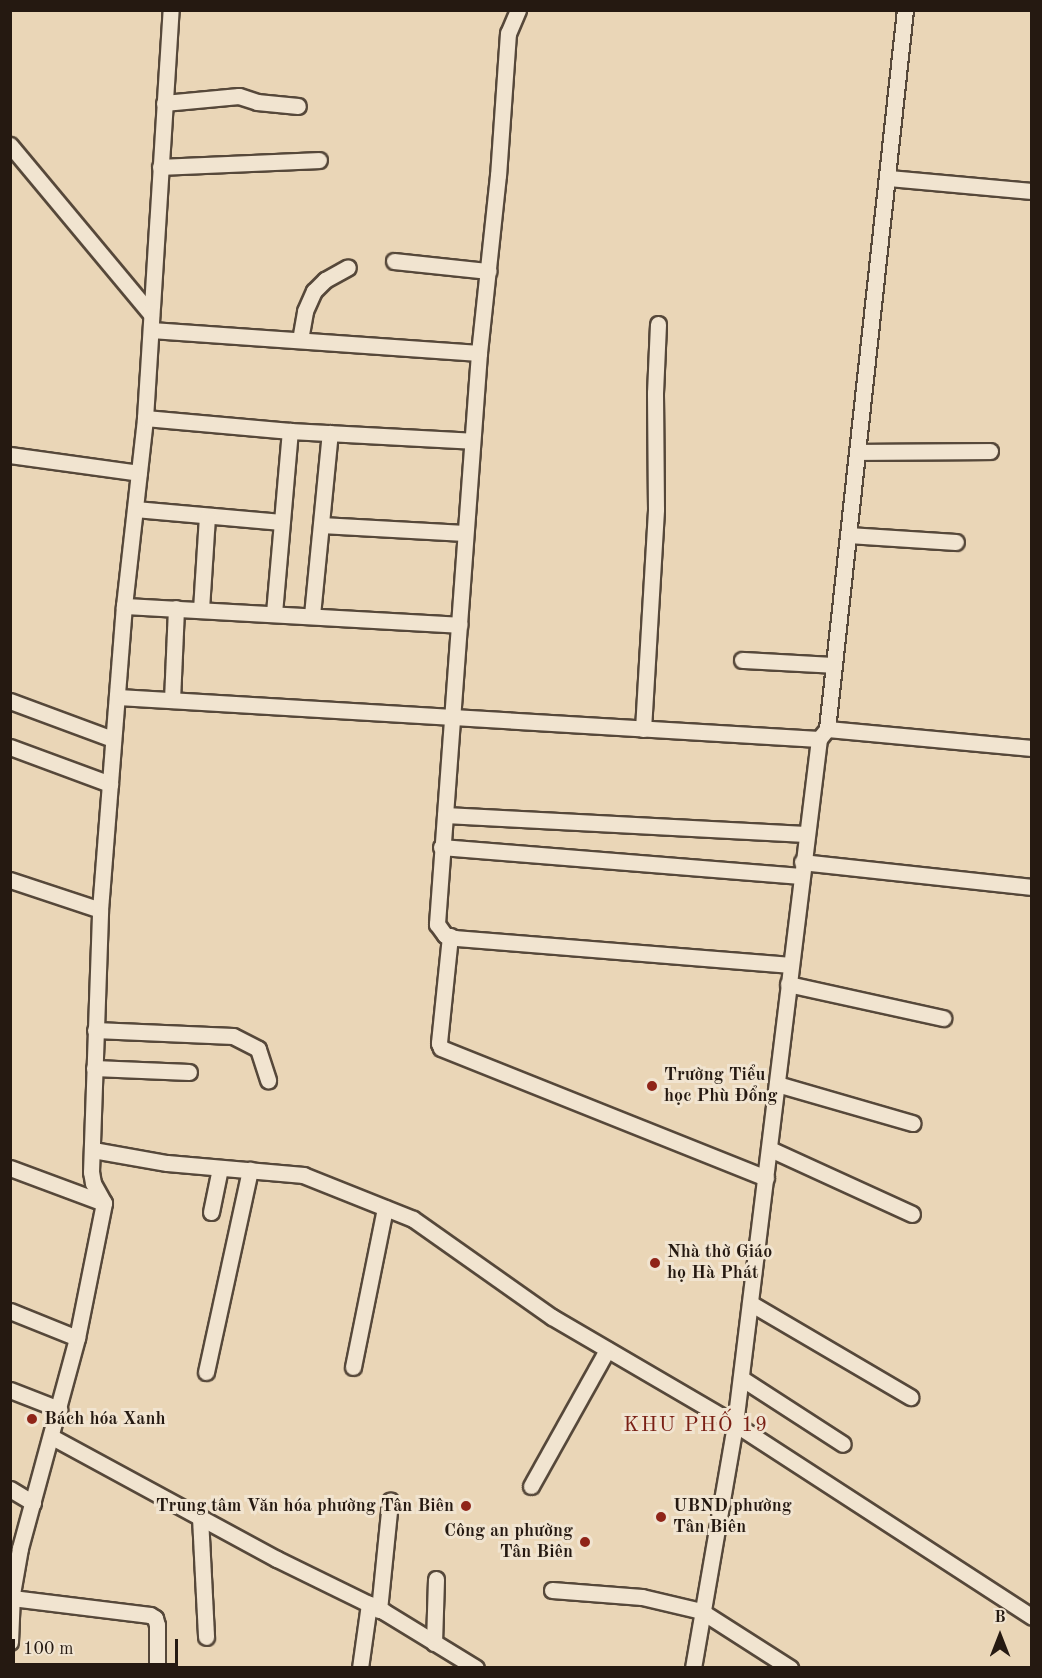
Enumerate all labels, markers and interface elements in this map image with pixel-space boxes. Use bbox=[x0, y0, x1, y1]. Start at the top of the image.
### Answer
place label: Trường Tiểu học Phù Đổng bbox=[664, 1065, 777, 1108]
marker: Trường Tiểu học Phù Đổng bbox=[645, 1079, 659, 1093]
place label: Nhà thờ Giáo họ Hà Phát bbox=[667, 1242, 772, 1284]
marker: Nhà thờ Giáo họ Hà Phát bbox=[648, 1256, 662, 1270]
place label: Bách hóa Xanh bbox=[44, 1408, 166, 1430]
marker: Bách hóa Xanh bbox=[25, 1412, 39, 1426]
district label: KHU PHỐ 19 bbox=[623, 1413, 769, 1439]
place label: Trung tâm Văn hóa phường Tân Biên bbox=[156, 1495, 454, 1517]
place label: UBND phường Tân Biên bbox=[673, 1496, 792, 1538]
marker: Trung tâm Văn hóa phường Tân Biên bbox=[459, 1499, 473, 1513]
marker: UBND phường Tân Biên bbox=[654, 1510, 668, 1524]
place label: Công an phường Tân Biên bbox=[444, 1521, 573, 1564]
marker: Công an phường Tân Biên bbox=[578, 1535, 592, 1549]
north arrow bbox=[970, 1606, 1030, 1666]
text: B bbox=[994, 1610, 1006, 1626]
scale bar bbox=[15, 1627, 182, 1665]
text: 100 m bbox=[23, 1640, 74, 1658]

